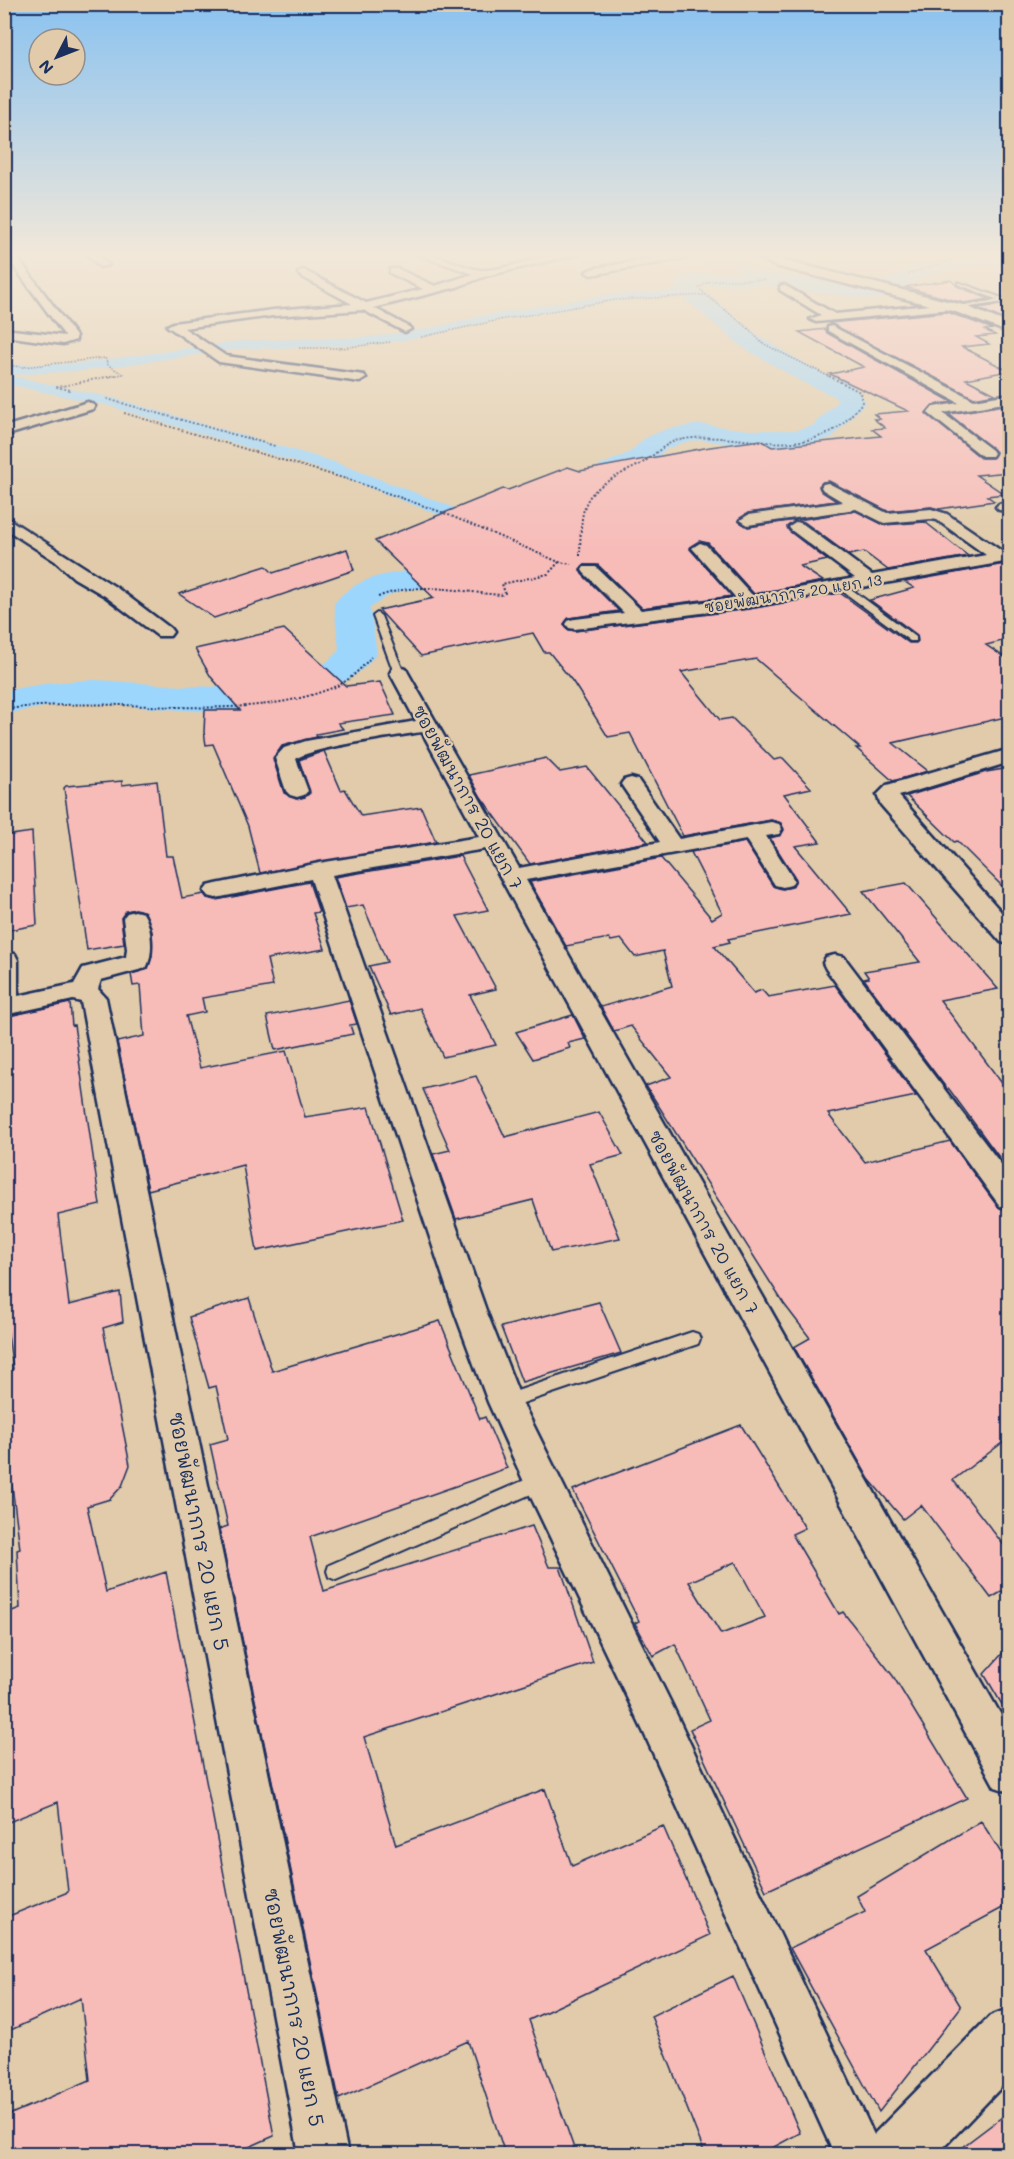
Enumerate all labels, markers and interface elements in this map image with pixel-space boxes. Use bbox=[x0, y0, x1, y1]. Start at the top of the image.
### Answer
north arrow bbox=[27, 27, 87, 87]
text: N bbox=[34, 56, 57, 79]
street label: ซอยพัฒนาการ 20 แยก 13 bbox=[703, 569, 884, 617]
street label: ซอยพัฒนาการ 20 แยก 7 bbox=[407, 701, 529, 893]
street label: ซอยพัฒนาการ 20 แยก 7 bbox=[643, 1126, 765, 1318]
street label: ซอยพัฒนาการ 20 แยก 5 bbox=[164, 1410, 236, 1652]
street label: ซอยพัฒนาการ 20 แยก 5 bbox=[259, 1886, 331, 2128]

